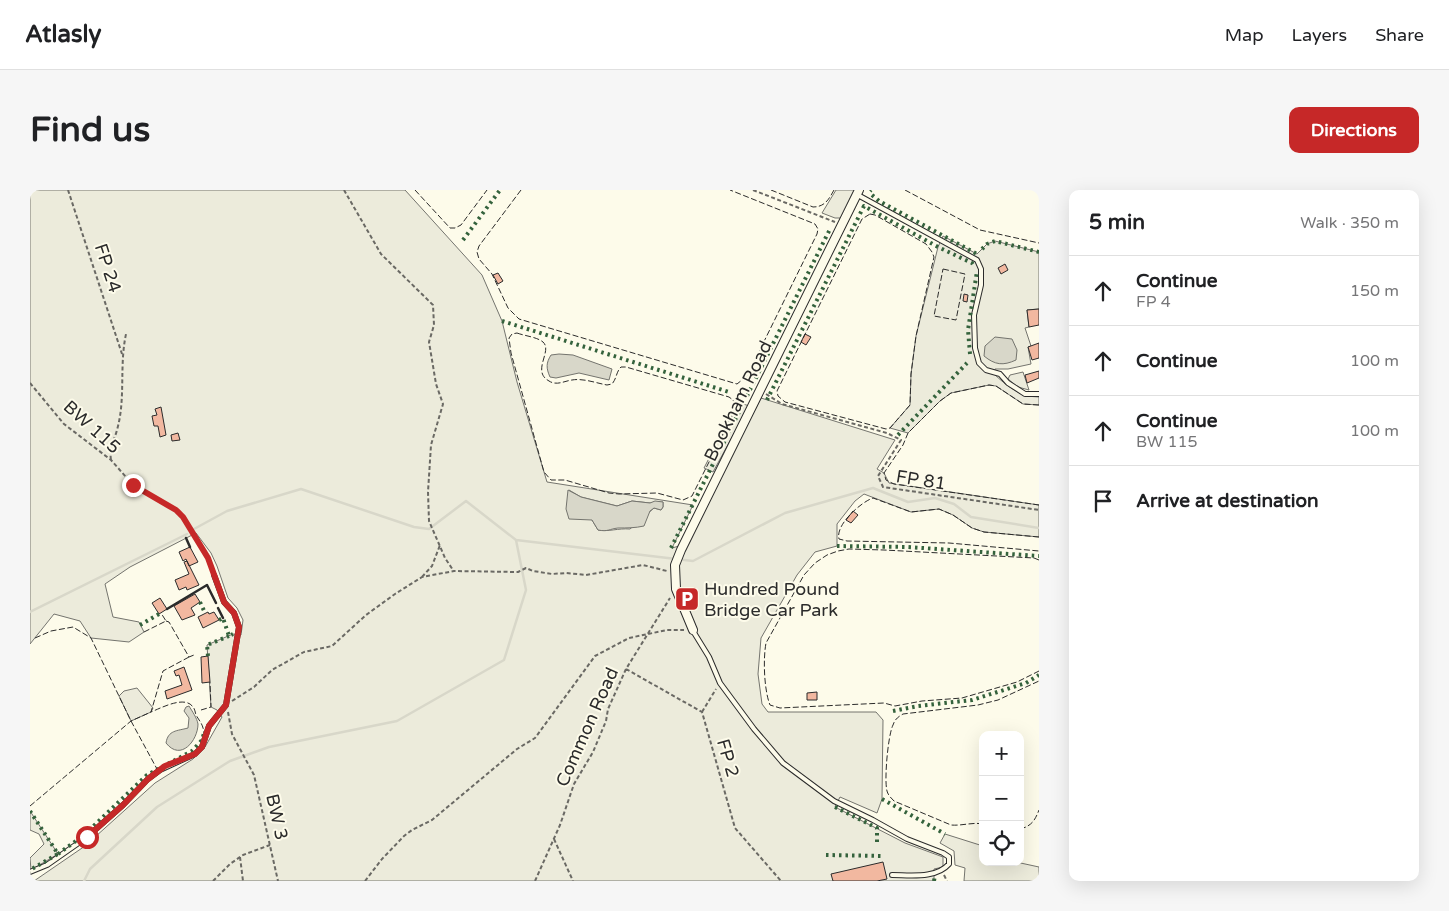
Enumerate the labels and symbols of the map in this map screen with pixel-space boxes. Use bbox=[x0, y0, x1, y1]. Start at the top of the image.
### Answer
street label: FP 24 bbox=[90, 241, 126, 295]
street label: Bookham Road bbox=[699, 337, 777, 465]
street label: BW 115 bbox=[59, 396, 125, 458]
street label: FP 81 bbox=[894, 465, 948, 495]
route end bbox=[122, 474, 145, 497]
place label: Hundred Pound Bridge Car Park bbox=[704, 578, 840, 621]
parking icon: Hundred Pound Bridge Car Park bbox=[674, 586, 700, 612]
street label: Common Road bbox=[551, 664, 623, 790]
street label: FP 2 bbox=[712, 736, 744, 780]
street label: BW 3 bbox=[261, 792, 293, 842]
route start bbox=[76, 826, 99, 849]

